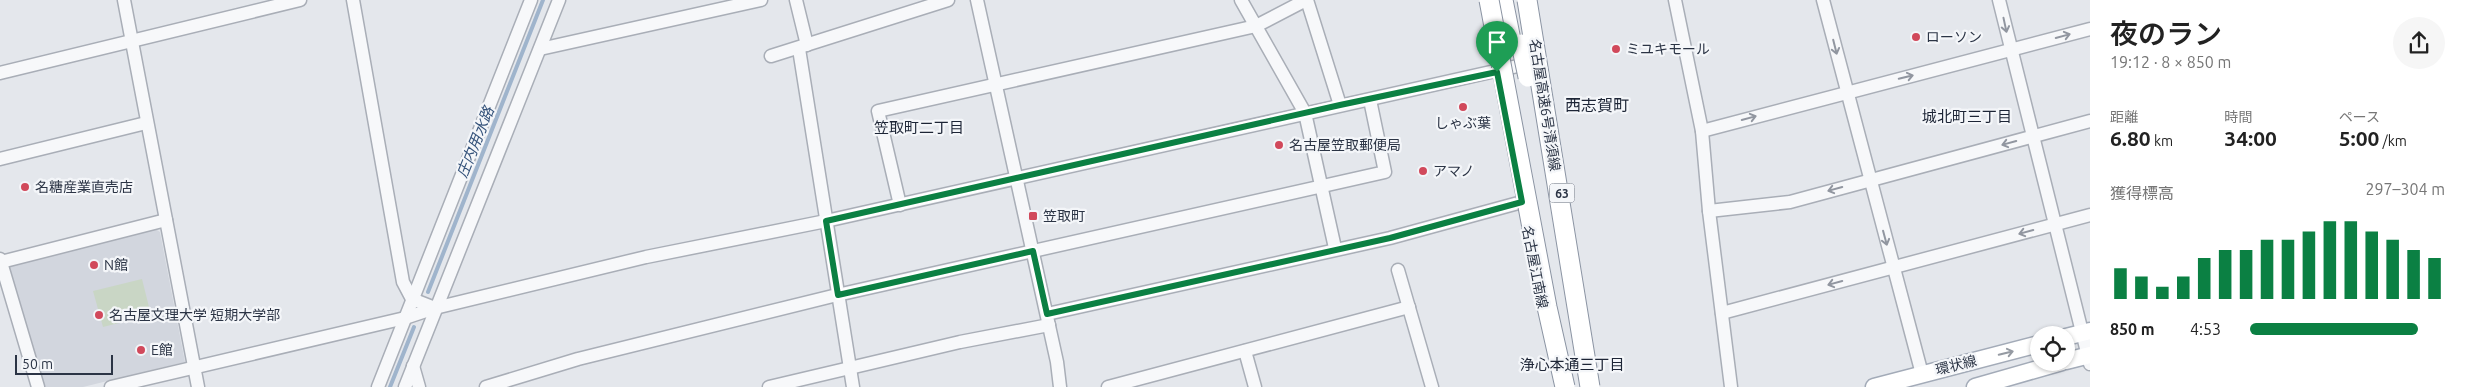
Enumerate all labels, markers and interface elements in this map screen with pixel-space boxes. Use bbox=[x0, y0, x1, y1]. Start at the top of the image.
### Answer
one-way arrow bbox=[2001, 17, 2010, 33]
button: share bbox=[2393, 17, 2445, 69]
text: 夜のラン bbox=[2110, 18, 2222, 49]
pin bbox=[1476, 21, 1518, 72]
icon: arrive bbox=[1483, 28, 1511, 56]
place label: ローソン bbox=[1926, 29, 1982, 45]
marker: ローソン bbox=[1910, 31, 1922, 43]
one-way arrow bbox=[2055, 31, 2071, 40]
street label: 名古屋高速6号清須線 bbox=[1527, 38, 1563, 172]
one-way arrow bbox=[1830, 39, 1840, 55]
place label: ミユキモール bbox=[1626, 41, 1710, 57]
marker: ミユキモール bbox=[1610, 43, 1622, 55]
text: 19:12 · 8 × 850 m bbox=[2110, 53, 2231, 71]
one-way arrow bbox=[1898, 72, 1914, 81]
district label: 西志賀町 bbox=[1565, 96, 1629, 114]
marker: しゃぶ葉 bbox=[1457, 101, 1469, 113]
water label: 庄内用水路 bbox=[453, 102, 498, 180]
district label: 城北町三丁目 bbox=[1922, 108, 2012, 125]
text: 距離 bbox=[2110, 109, 2138, 125]
text: 時間 bbox=[2224, 109, 2252, 125]
text: ペース bbox=[2339, 109, 2380, 125]
one-way arrow bbox=[1741, 113, 1757, 122]
place label: しゃぶ葉 bbox=[1435, 115, 1491, 131]
district label: 笠取町二丁目 bbox=[874, 119, 964, 136]
text: 6.80 bbox=[2110, 126, 2151, 150]
text: 34:00 bbox=[2224, 126, 2277, 150]
text: 5:00 bbox=[2339, 126, 2379, 150]
text: km bbox=[2151, 133, 2173, 149]
text: /km bbox=[2379, 133, 2407, 149]
place label: 名古屋笠取郵便局 bbox=[1289, 137, 1401, 153]
one-way arrow bbox=[2002, 138, 2018, 148]
marker: 名古屋笠取郵便局 bbox=[1273, 139, 1285, 151]
place label: アマノ bbox=[1433, 163, 1475, 179]
marker: アマノ bbox=[1417, 165, 1429, 177]
place label: 名糖産業直売店 bbox=[35, 179, 133, 195]
text: 297–304 m bbox=[2365, 180, 2445, 198]
marker: 名糖産業直売店 bbox=[19, 181, 31, 193]
road number: 63 bbox=[1550, 184, 1574, 202]
text: 獲得標高 bbox=[2110, 184, 2174, 202]
one-way arrow bbox=[1828, 185, 1844, 195]
place label: 笠取町 bbox=[1043, 208, 1085, 224]
marker: 笠取町 bbox=[1027, 210, 1039, 222]
street label: 名古屋江南線 bbox=[1519, 224, 1551, 310]
one-way arrow bbox=[2018, 227, 2034, 237]
one-way arrow bbox=[1881, 230, 1891, 246]
place label: N館 bbox=[104, 257, 128, 273]
marker: N館 bbox=[88, 259, 100, 271]
one-way arrow bbox=[1828, 278, 1844, 288]
place label: 名古屋文理大学 短期大学部 bbox=[109, 307, 280, 323]
marker: 名古屋文理大学 短期大学部 bbox=[93, 309, 105, 321]
text: 850 m bbox=[2110, 320, 2155, 338]
text: 4:53 bbox=[2190, 320, 2221, 338]
map controls bbox=[2030, 326, 2075, 371]
button: locate bbox=[2030, 326, 2075, 371]
place label: E館 bbox=[151, 342, 173, 358]
marker: E館 bbox=[135, 344, 147, 356]
one-way arrow bbox=[1997, 347, 2013, 357]
scale bar bbox=[15, 352, 112, 375]
street label: 環状線 bbox=[1934, 352, 1978, 378]
text: 50 m bbox=[22, 356, 53, 372]
district label: 浄心本通三丁目 bbox=[1519, 356, 1625, 373]

